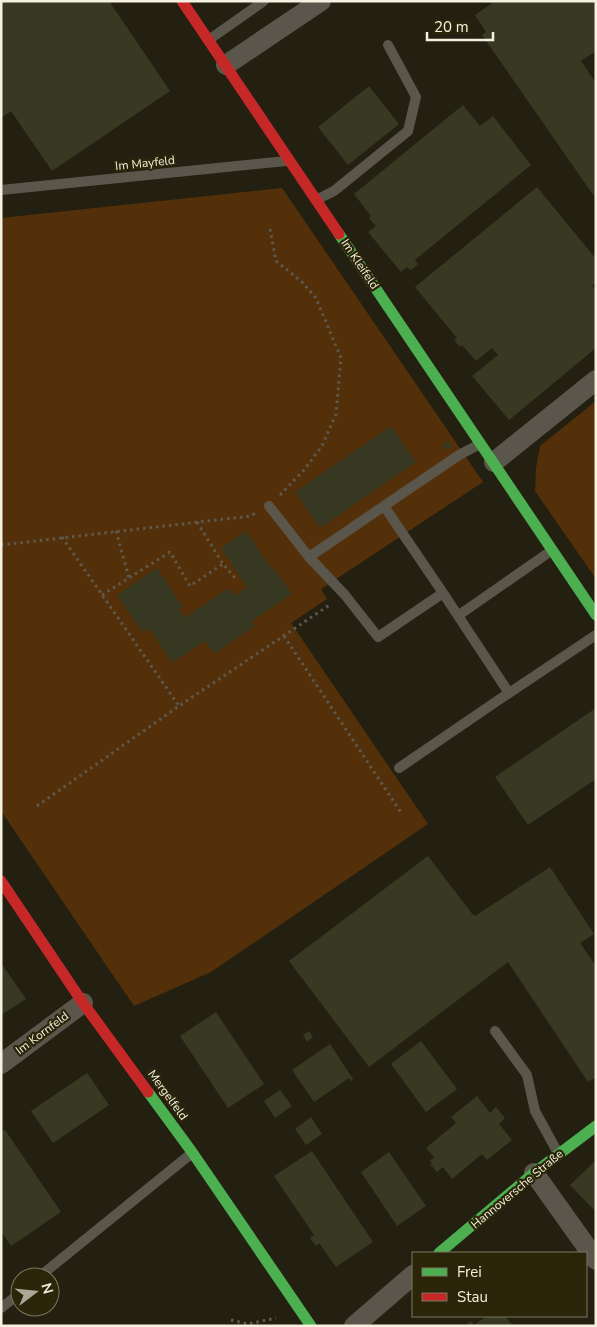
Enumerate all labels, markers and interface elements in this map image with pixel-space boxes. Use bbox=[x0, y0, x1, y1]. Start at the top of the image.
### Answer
scale bar bbox=[427, 10, 493, 42]
text: 20 m bbox=[434, 17, 469, 37]
street label: Im Mayfeld bbox=[114, 152, 176, 174]
street label: Im Kleifeld bbox=[337, 236, 383, 292]
street label: Im Kornfeld bbox=[12, 1008, 72, 1058]
street label: Mergelfeld bbox=[144, 1067, 192, 1123]
street label: Hannoversche Straße bbox=[467, 1146, 567, 1232]
legend bbox=[412, 1252, 587, 1317]
text: Frei bbox=[457, 1262, 482, 1282]
north arrow bbox=[10, 1267, 60, 1317]
text: N bbox=[36, 1281, 58, 1296]
text: Stau bbox=[457, 1287, 488, 1307]

